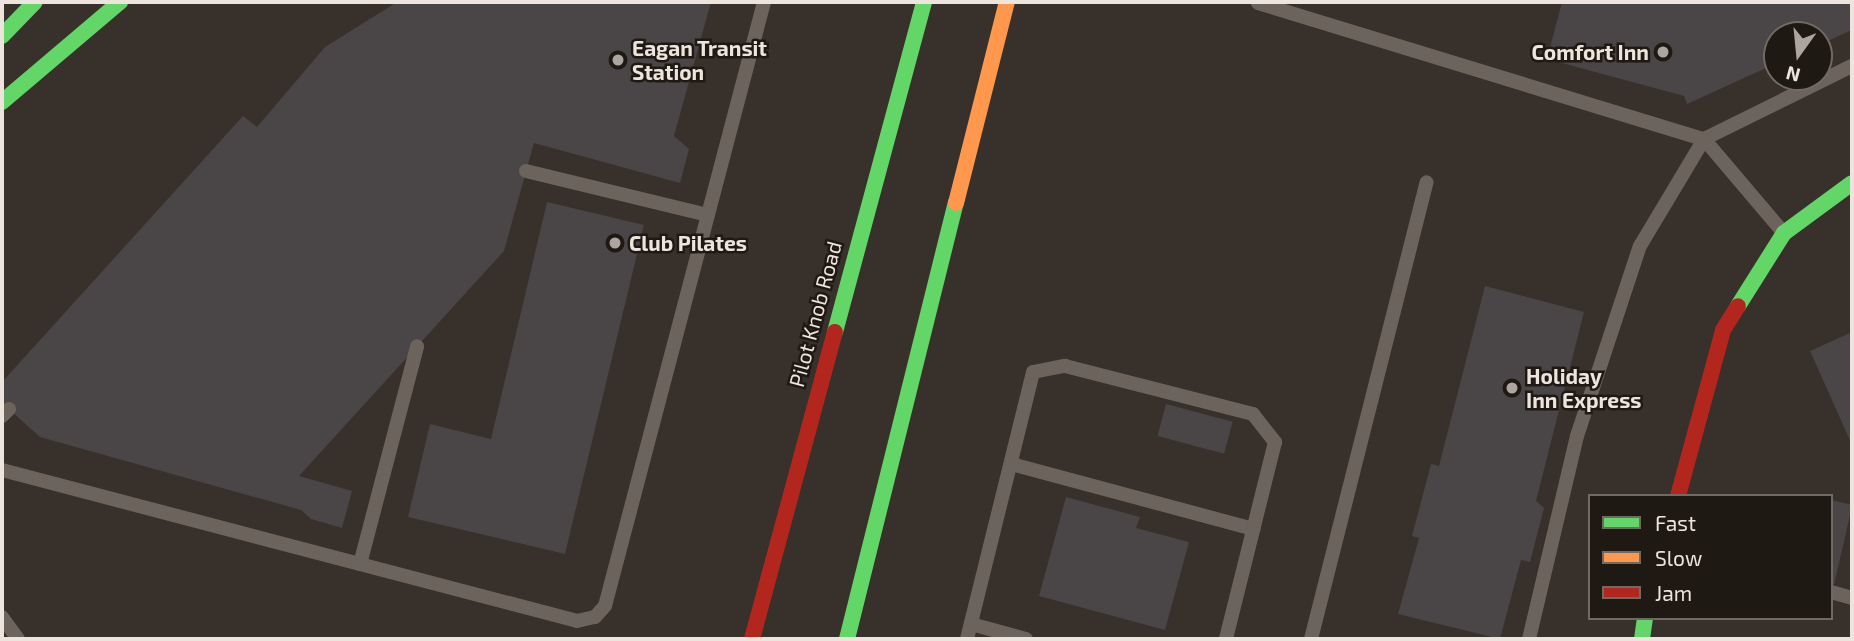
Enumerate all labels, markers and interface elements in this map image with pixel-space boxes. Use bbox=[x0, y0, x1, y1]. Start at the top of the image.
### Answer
north arrow bbox=[1763, 21, 1833, 91]
place label: Eagan Transit Station bbox=[632, 35, 767, 85]
place label: Comfort Inn bbox=[1532, 39, 1649, 65]
marker: Comfort Inn bbox=[1655, 44, 1671, 60]
marker: Eagan Transit Station bbox=[610, 52, 626, 68]
text: N bbox=[1783, 62, 1803, 88]
place label: Club Pilates bbox=[629, 230, 747, 256]
marker: Club Pilates bbox=[607, 235, 623, 251]
street label: Pilot Knob Road bbox=[783, 238, 847, 390]
place label: Holiday Inn Express bbox=[1526, 363, 1641, 413]
marker: Holiday Inn Express bbox=[1504, 380, 1520, 396]
legend bbox=[1588, 494, 1833, 620]
text: Fast bbox=[1655, 510, 1696, 535]
text: Slow bbox=[1655, 545, 1702, 570]
text: Jam bbox=[1655, 580, 1692, 605]

